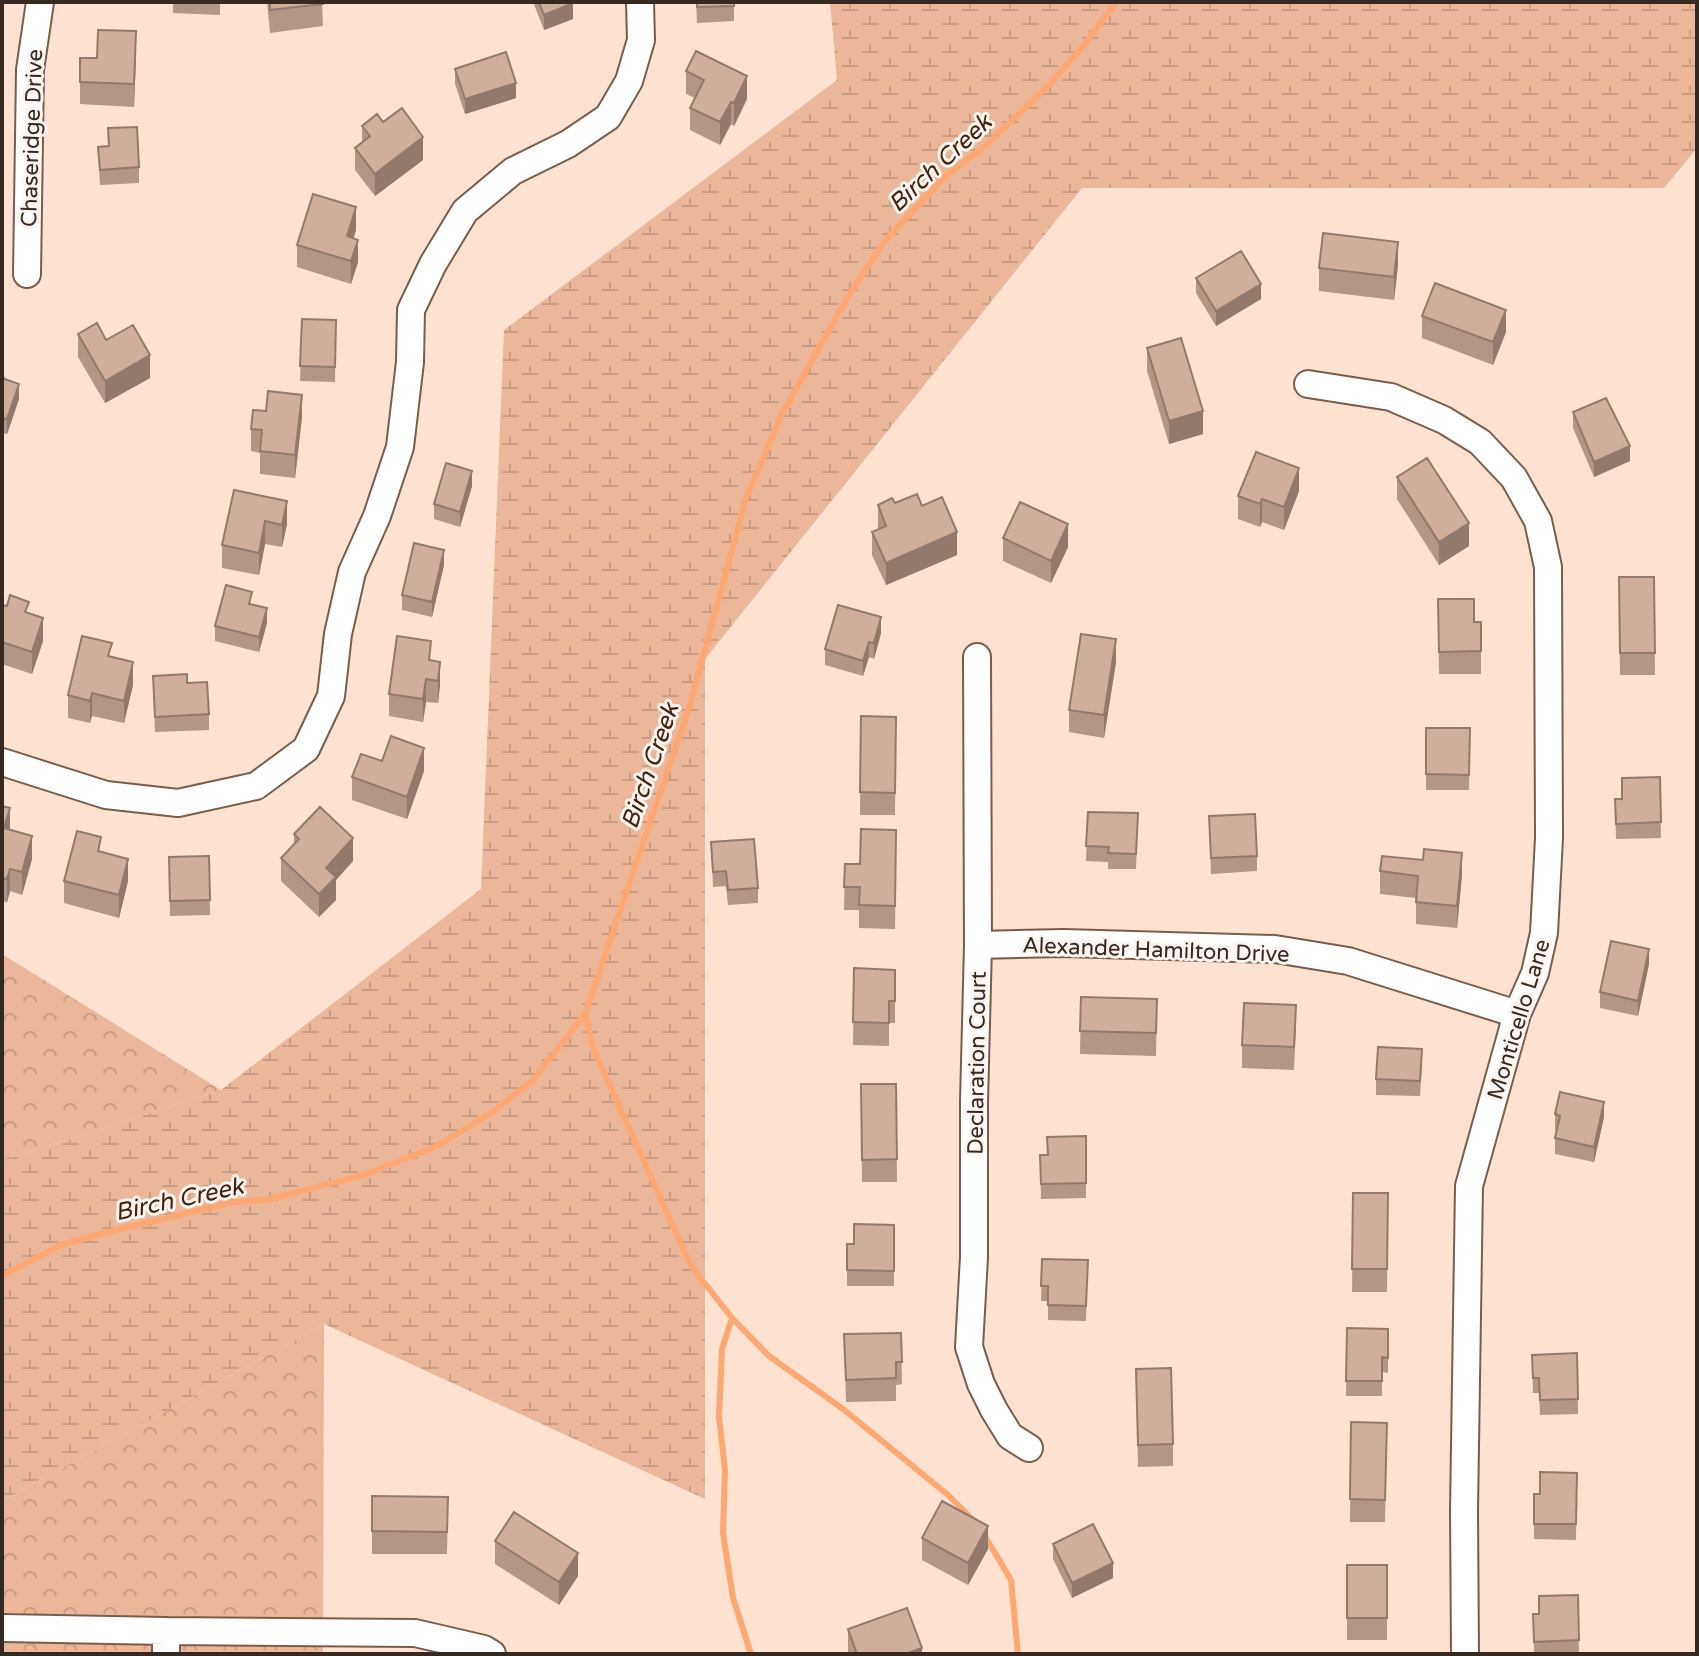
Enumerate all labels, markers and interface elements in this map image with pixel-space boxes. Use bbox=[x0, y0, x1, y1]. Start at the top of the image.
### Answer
street label: Chaseridge Drive bbox=[16, 49, 48, 227]
water label: Birch Creek bbox=[883, 107, 999, 218]
water label: Birch Creek bbox=[616, 698, 686, 833]
street label: Alexander Hamilton Drive bbox=[1022, 932, 1290, 968]
street label: Monticello Lane bbox=[1482, 936, 1556, 1103]
street label: Declaration Court bbox=[962, 971, 992, 1155]
water label: Birch Creek bbox=[112, 1171, 248, 1227]

